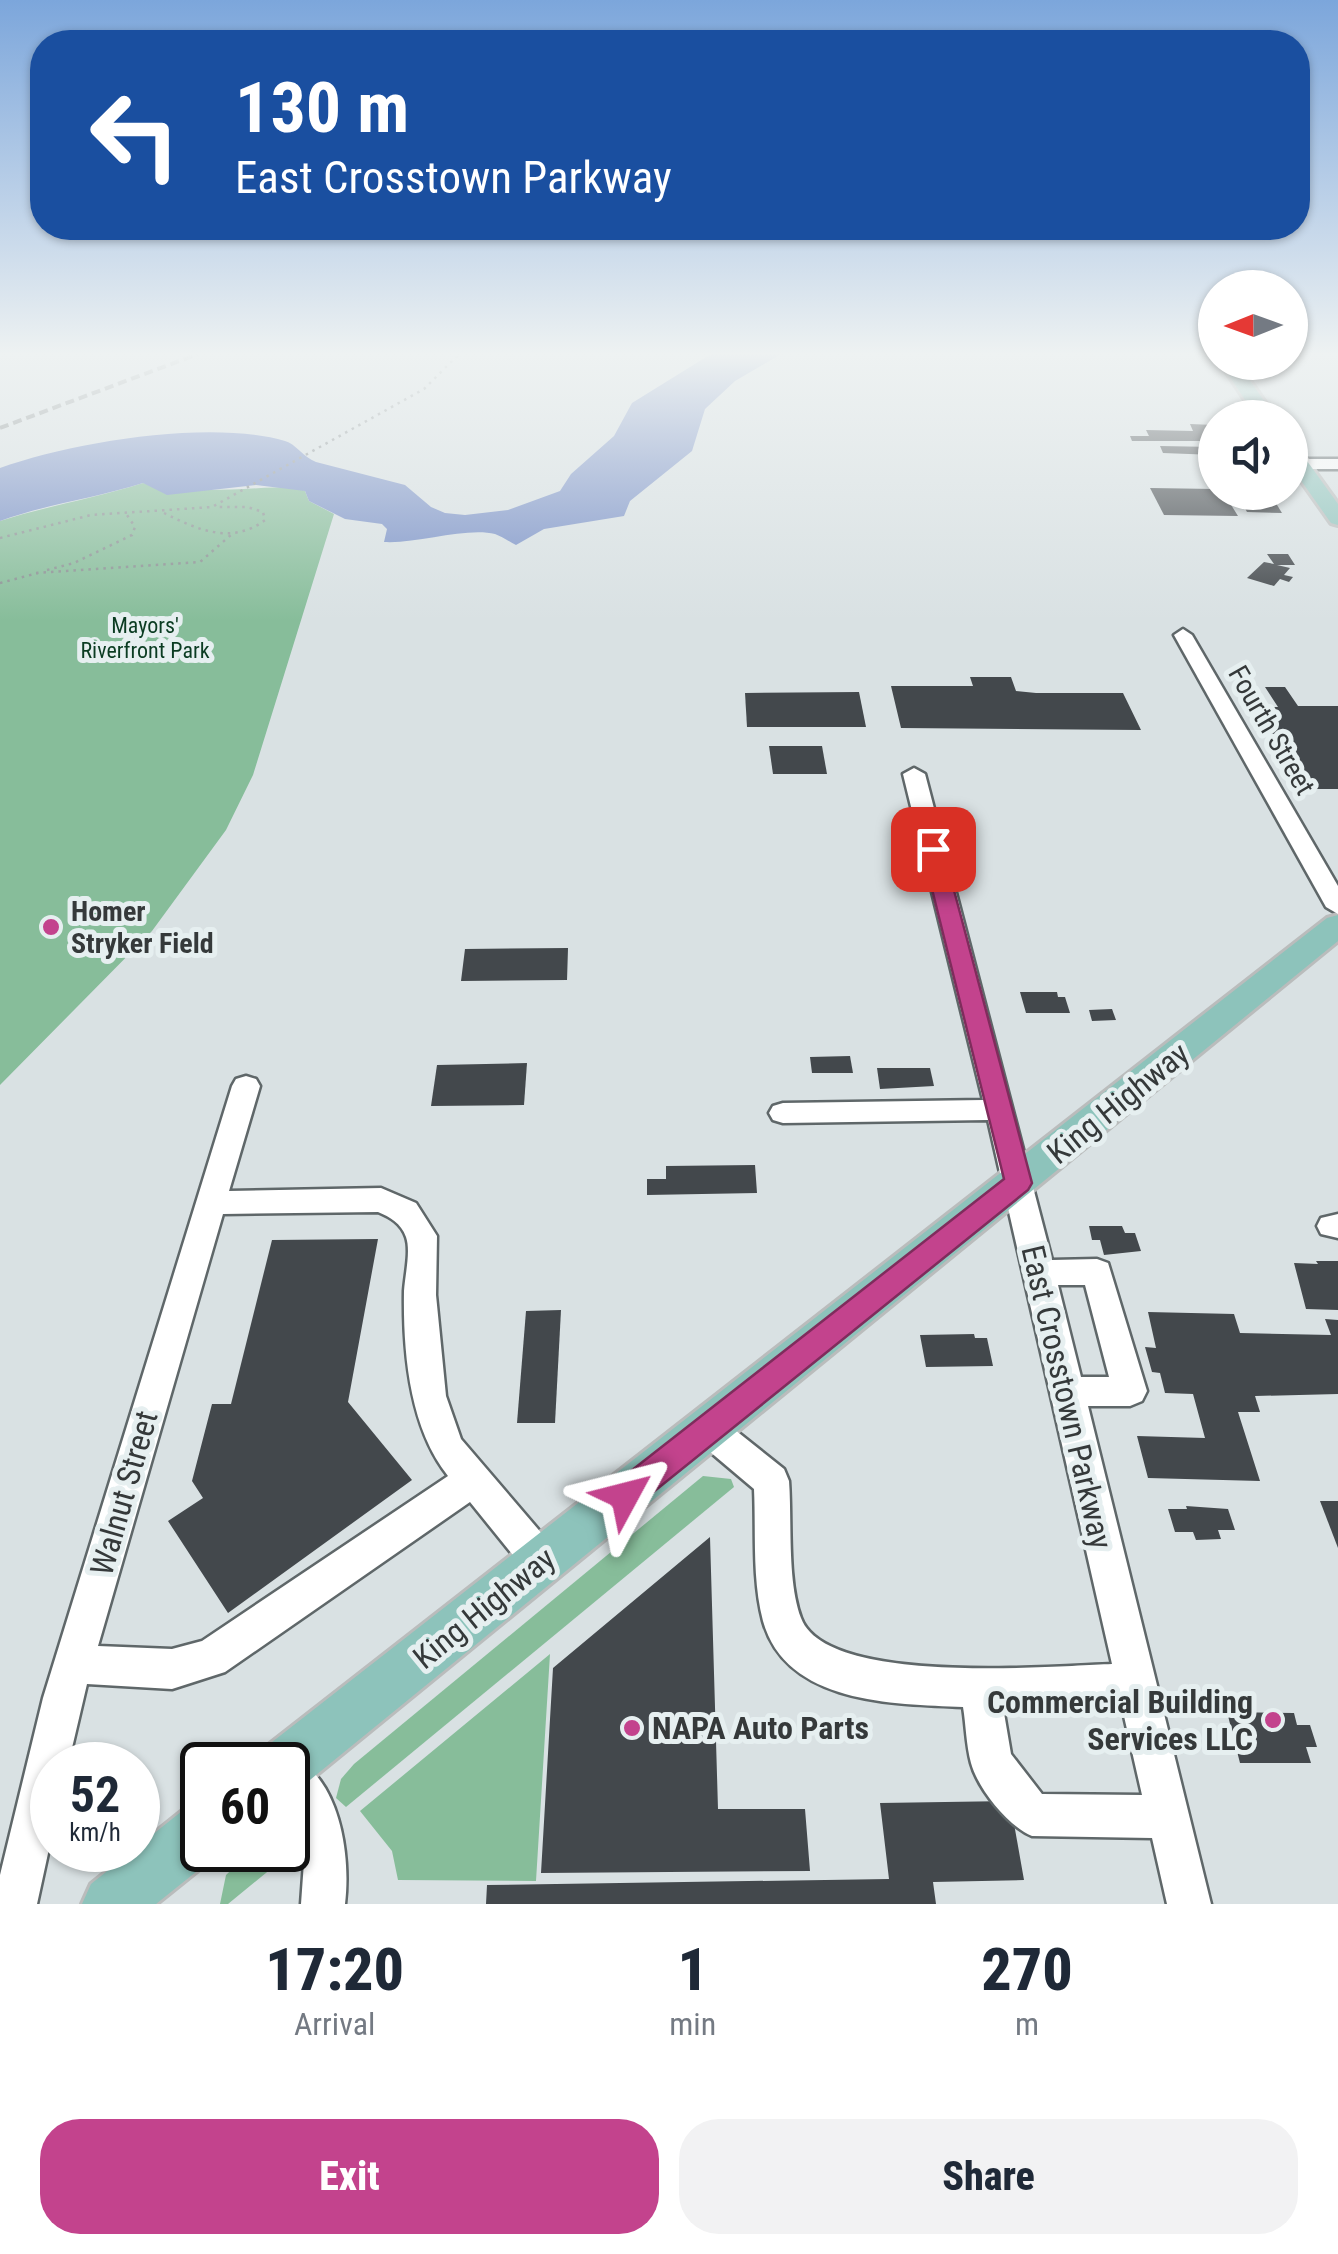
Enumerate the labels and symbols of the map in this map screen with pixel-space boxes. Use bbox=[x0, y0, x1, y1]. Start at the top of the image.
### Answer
north arrow bbox=[1198, 270, 1308, 380]
park label: Mayors' Riverfront Park bbox=[80, 613, 210, 663]
street label: Fourth Street bbox=[1221, 660, 1322, 801]
pin bbox=[891, 807, 976, 892]
place label: Homer Stryker Field bbox=[71, 895, 214, 960]
marker: Homer Stryker Field bbox=[40, 916, 62, 938]
street label: King Highway bbox=[1040, 1034, 1196, 1172]
street label: East Crosstown Parkway bbox=[1014, 1241, 1120, 1553]
street label: Walnut Street bbox=[82, 1406, 166, 1580]
position arrow bbox=[573, 1444, 677, 1548]
street label: King Highway bbox=[406, 1539, 562, 1677]
place label: Commercial Building Services LLC bbox=[987, 1683, 1253, 1758]
place label: NAPA Auto Parts bbox=[652, 1709, 869, 1747]
marker: Commercial Building Services LLC bbox=[1262, 1709, 1284, 1731]
marker: NAPA Auto Parts bbox=[621, 1717, 643, 1739]
speed limit sign: 60 bbox=[180, 1742, 310, 1872]

